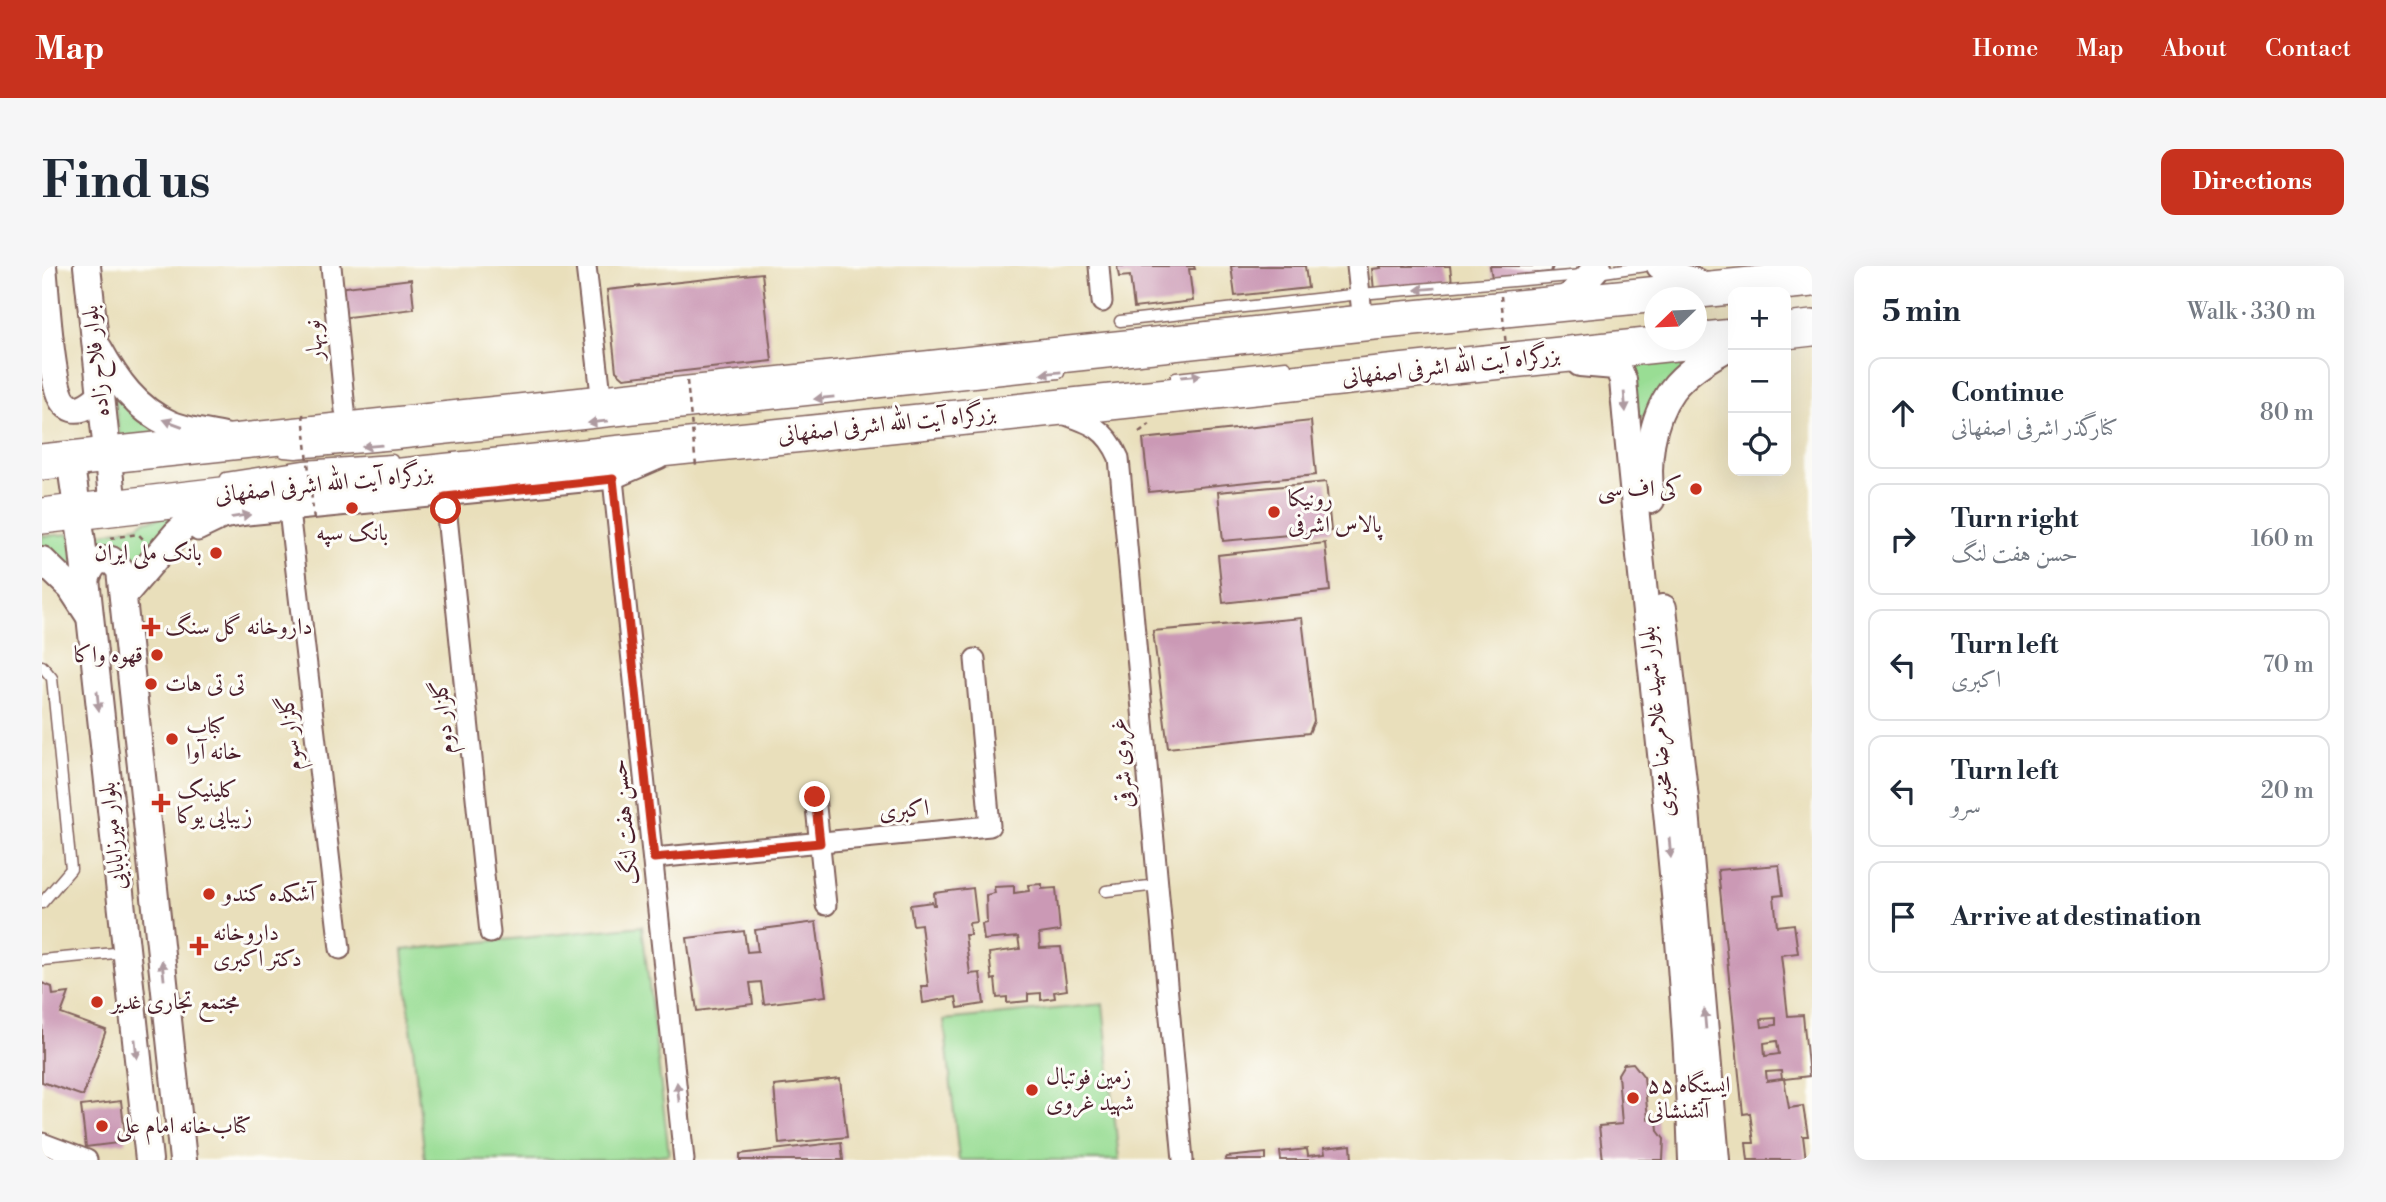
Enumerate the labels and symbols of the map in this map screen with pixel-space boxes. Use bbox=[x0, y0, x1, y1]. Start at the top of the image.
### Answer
one-way arrow bbox=[1414, 283, 1436, 294]
north arrow bbox=[1644, 287, 1707, 350]
street label: بلوار فلاح زاده bbox=[76, 303, 122, 418]
street label: نوبهار bbox=[298, 318, 330, 364]
street label: بزرگراه آیت الله اشرفی اصفهانی bbox=[1340, 336, 1562, 392]
one-way arrow bbox=[1039, 368, 1061, 379]
one-way arrow bbox=[1180, 370, 1202, 381]
one-way arrow bbox=[1620, 391, 1631, 413]
one-way arrow bbox=[813, 393, 835, 404]
street label: بزرگراه آیت الله اشرفی اصفهانی bbox=[776, 394, 998, 450]
one-way arrow bbox=[587, 417, 609, 428]
one-way arrow bbox=[163, 418, 184, 429]
one-way arrow bbox=[361, 441, 383, 452]
street label: بزرگراه آیت الله اشرفی اصفهانی bbox=[213, 454, 435, 510]
place label: کی اف سی bbox=[1598, 474, 1682, 505]
marker: کی اف سی bbox=[1688, 481, 1704, 497]
place label: رونیکا پالاس اشرفی bbox=[1288, 485, 1384, 541]
route start bbox=[430, 493, 461, 524]
marker: بانک سپه bbox=[344, 500, 360, 516]
marker: رونیکا پالاس اشرفی bbox=[1266, 504, 1282, 520]
one-way arrow bbox=[230, 510, 252, 521]
place label: بانک سپه bbox=[316, 519, 388, 548]
place label: بانک ملی ایران bbox=[94, 539, 202, 570]
marker: بانک ملی ایران bbox=[208, 545, 224, 561]
place label: داروخانه گل سنگ bbox=[165, 612, 313, 642]
marker: داروخانه گل سنگ bbox=[143, 619, 159, 635]
street label: بلوار شهید غلامرضا مخبری bbox=[1633, 625, 1682, 819]
place label: قهوه واکا bbox=[74, 641, 143, 669]
marker: قهوه واکا bbox=[149, 647, 165, 663]
place label: تی تی هات bbox=[165, 670, 245, 698]
marker: تی تی هات bbox=[143, 676, 159, 692]
street label: گلزار دوم bbox=[424, 678, 466, 756]
one-way arrow bbox=[93, 690, 104, 712]
street label: گلزار سوم bbox=[270, 693, 313, 773]
place label: کباب خانه آوا bbox=[186, 712, 242, 766]
street label: غروی شرقی bbox=[1104, 717, 1141, 809]
marker: کباب خانه آوا bbox=[164, 731, 180, 747]
street label: حسن هفت لنگ bbox=[603, 757, 647, 887]
place label: کلینیک زیبایی یوکا bbox=[177, 776, 252, 830]
street label: بلوار میرزابابایی bbox=[93, 781, 133, 891]
route end bbox=[799, 781, 830, 812]
marker: کلینیک زیبایی یوکا bbox=[151, 793, 171, 813]
street label: اکبری bbox=[878, 794, 930, 826]
one-way arrow bbox=[1664, 837, 1675, 859]
place label: آشکده کندو bbox=[221, 880, 318, 908]
marker: آشکده کندو bbox=[201, 886, 217, 902]
place label: داروخانه دکتر اکبری bbox=[213, 919, 302, 973]
marker: داروخانه دکتر اکبری bbox=[191, 938, 207, 954]
one-way arrow bbox=[158, 959, 169, 981]
place label: مجتمع تجاری غدیر bbox=[109, 988, 240, 1022]
marker: مجتمع تجاری غدیر bbox=[89, 994, 105, 1010]
one-way arrow bbox=[1699, 1008, 1710, 1030]
one-way arrow bbox=[131, 1038, 142, 1060]
place label: زمین فوتبال شهید غروی bbox=[1046, 1063, 1134, 1118]
place label: ایستگاه ۵۵ آتشنشانی bbox=[1647, 1070, 1731, 1125]
one-way arrow bbox=[672, 1081, 683, 1103]
marker: زمین فوتبال شهید غروی bbox=[1024, 1082, 1040, 1098]
marker: ایستگاه ۵۵ آتشنشانی bbox=[1625, 1090, 1641, 1106]
place label: کتاب‌خانه امام علی bbox=[116, 1112, 251, 1145]
marker: کتاب‌خانه امام علی bbox=[94, 1118, 110, 1134]

